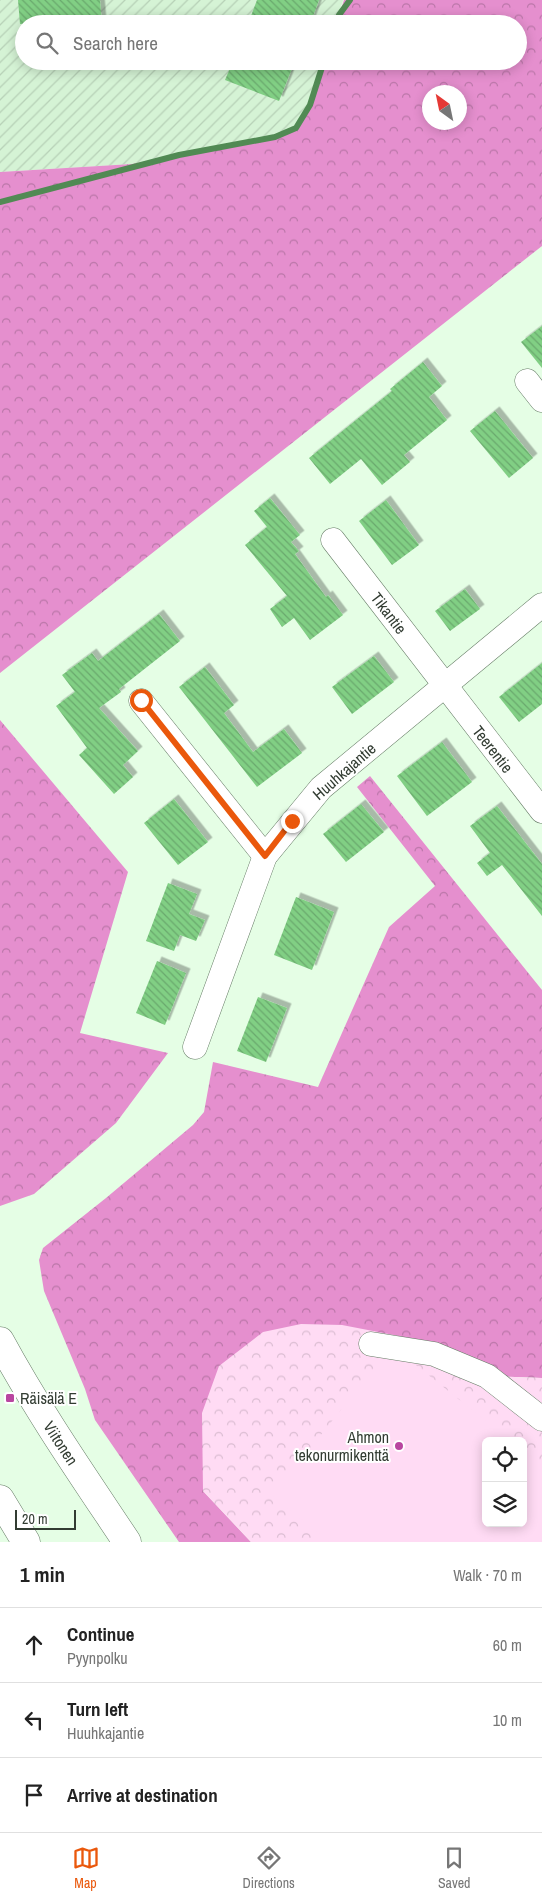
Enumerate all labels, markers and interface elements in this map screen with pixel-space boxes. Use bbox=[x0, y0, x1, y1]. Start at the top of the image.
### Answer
search box bbox=[15, 15, 527, 70]
icon: search bbox=[33, 29, 61, 57]
text: Search here bbox=[73, 30, 158, 56]
north arrow bbox=[422, 85, 467, 130]
street label: Tikantie bbox=[366, 588, 412, 638]
route start bbox=[130, 689, 153, 712]
street label: Teerentie bbox=[467, 721, 519, 777]
street label: Huuhkajantie bbox=[308, 737, 380, 805]
route end bbox=[281, 810, 304, 833]
place label: Räisälä E bbox=[20, 1387, 77, 1409]
marker: Räisälä E bbox=[4, 1392, 16, 1404]
street label: Viitonen bbox=[39, 1417, 83, 1469]
place label: Ahmon tekonurmikenttä bbox=[295, 1426, 390, 1466]
map controls bbox=[482, 1437, 527, 1527]
button: locate bbox=[482, 1437, 527, 1482]
marker: Ahmon tekonurmikenttä bbox=[393, 1440, 405, 1452]
button: layers bbox=[482, 1482, 527, 1527]
scale bar bbox=[15, 1507, 76, 1530]
text: 20 m bbox=[22, 1510, 48, 1528]
text: 1 min bbox=[20, 1560, 65, 1589]
text: Walk · 70 m bbox=[453, 1564, 522, 1586]
text: Continue bbox=[67, 1621, 135, 1647]
icon: ahead bbox=[20, 1631, 48, 1659]
text: 60 m bbox=[493, 1634, 522, 1656]
text: Pyynpolku bbox=[67, 1647, 128, 1669]
text: Turn left bbox=[67, 1696, 128, 1722]
icon: left bbox=[20, 1706, 48, 1734]
text: 10 m bbox=[493, 1709, 522, 1731]
text: Huuhkajantie bbox=[67, 1722, 144, 1744]
icon: arrive bbox=[20, 1781, 48, 1809]
text: Arrive at destination bbox=[67, 1782, 218, 1808]
tab: Map bbox=[72, 1844, 100, 1892]
tab: Directions bbox=[243, 1844, 295, 1892]
tab: Saved bbox=[438, 1844, 470, 1892]

